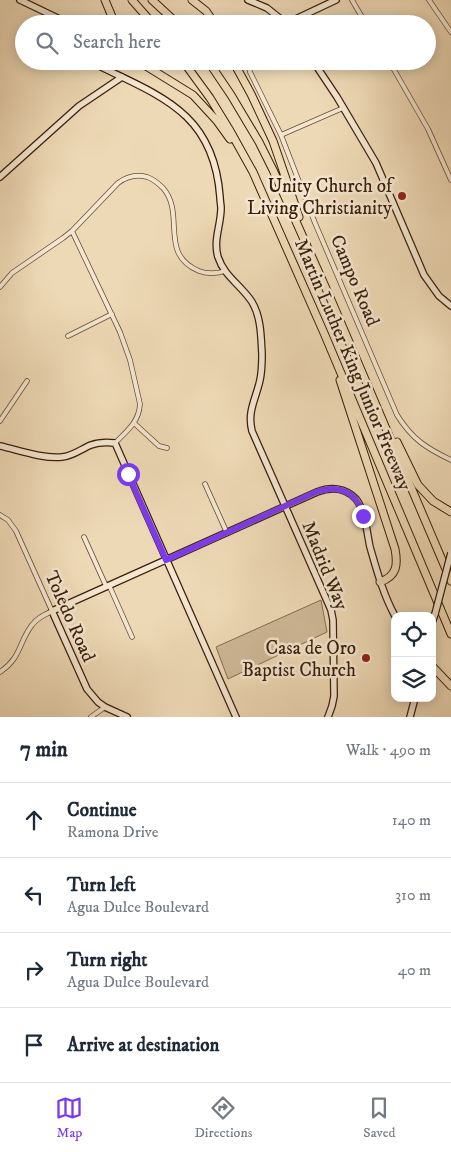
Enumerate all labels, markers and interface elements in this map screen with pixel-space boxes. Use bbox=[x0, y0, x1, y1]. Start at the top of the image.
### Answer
search box bbox=[15, 15, 436, 70]
icon: search bbox=[33, 29, 61, 57]
text: Search here bbox=[73, 31, 161, 54]
place label: Unity Church of Living Christianity bbox=[247, 175, 395, 220]
marker: Unity Church of Living Christianity bbox=[396, 190, 408, 202]
street label: Campo Road bbox=[325, 231, 384, 330]
street label: Martin Luther King Junior Freeway bbox=[289, 235, 417, 495]
route start bbox=[117, 463, 140, 486]
route end bbox=[352, 505, 375, 528]
street label: Madrid Way bbox=[296, 518, 353, 614]
street label: Toledo Road bbox=[39, 568, 100, 666]
map controls bbox=[391, 612, 436, 702]
button: locate bbox=[391, 612, 436, 657]
place label: Casa de Oro Baptist Church bbox=[242, 637, 356, 682]
marker: Casa de Oro Baptist Church bbox=[360, 652, 372, 664]
button: layers bbox=[391, 657, 436, 702]
text: 7 min bbox=[20, 737, 68, 763]
text: Walk · 490 m bbox=[346, 740, 431, 760]
text: Continue bbox=[67, 799, 137, 822]
icon: ahead bbox=[20, 806, 48, 834]
text: 140 m bbox=[392, 810, 431, 830]
text: Ramona Drive bbox=[67, 822, 158, 842]
text: Turn left bbox=[67, 874, 136, 897]
icon: left bbox=[20, 881, 48, 909]
text: 310 m bbox=[395, 885, 431, 905]
text: Agua Dulce Boulevard bbox=[67, 897, 209, 917]
text: Turn right bbox=[67, 949, 147, 972]
icon: right bbox=[20, 956, 48, 984]
text: 40 m bbox=[398, 960, 431, 980]
text: Agua Dulce Boulevard bbox=[67, 972, 209, 992]
icon: arrive bbox=[20, 1031, 48, 1059]
text: Arrive at destination bbox=[67, 1034, 219, 1057]
tab: Map bbox=[55, 1094, 83, 1142]
tab: Directions bbox=[194, 1094, 252, 1142]
tab: Saved bbox=[363, 1094, 396, 1142]

